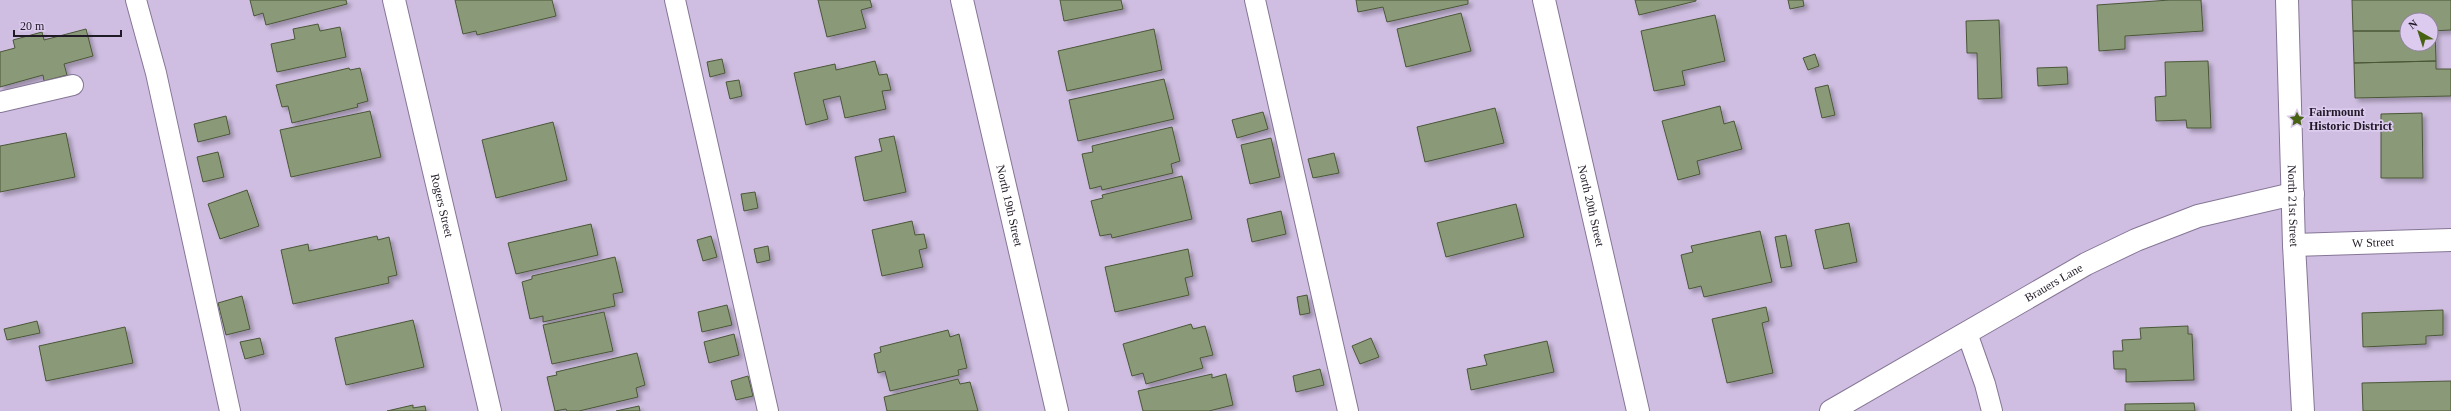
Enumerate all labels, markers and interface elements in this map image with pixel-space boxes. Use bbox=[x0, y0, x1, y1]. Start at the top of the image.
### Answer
scale bar bbox=[14, 12, 121, 38]
north arrow bbox=[2399, 12, 2439, 52]
text: N bbox=[2406, 17, 2420, 31]
text: 20 m bbox=[20, 19, 45, 33]
place label: Fairmount Historic District bbox=[2309, 105, 2392, 133]
place icon: Fairmount Historic District bbox=[2288, 110, 2306, 128]
street label: North 19th Street bbox=[993, 163, 1026, 248]
street label: North 20th Street bbox=[1575, 163, 1607, 249]
street label: North 21st Street bbox=[2285, 165, 2301, 248]
street label: Rogers Street bbox=[428, 172, 456, 239]
street label: W Street bbox=[2352, 235, 2395, 250]
street label: Brauers Lane bbox=[2022, 261, 2085, 305]

